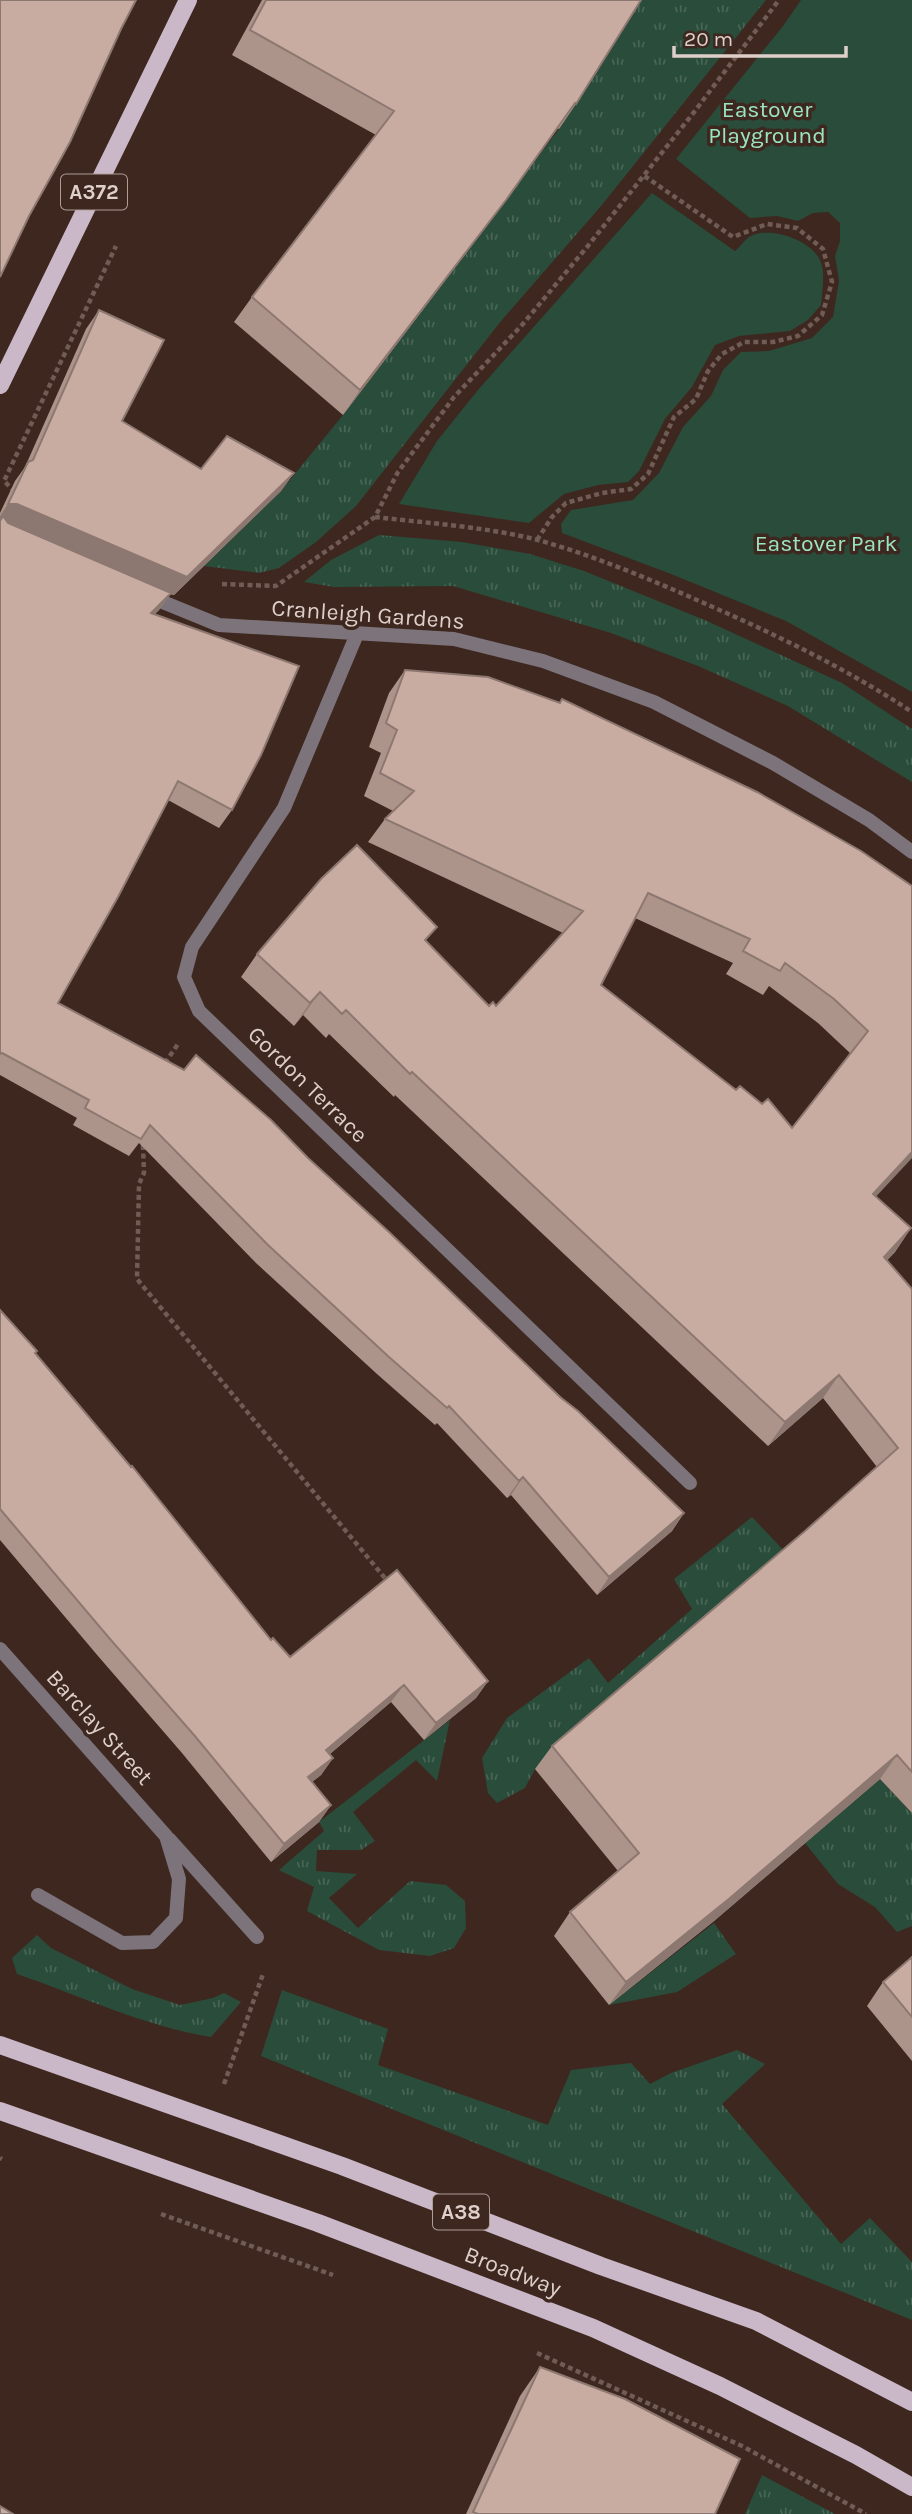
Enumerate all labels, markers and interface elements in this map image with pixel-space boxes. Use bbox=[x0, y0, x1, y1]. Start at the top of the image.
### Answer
scale bar bbox=[674, 14, 846, 58]
text: 20 m bbox=[684, 27, 733, 51]
park label: Eastover Playground bbox=[708, 96, 826, 149]
road number: A372 bbox=[61, 174, 127, 210]
park label: Eastover Park bbox=[755, 530, 897, 557]
street label: Cranleigh Gardens bbox=[270, 594, 465, 635]
street label: Gordon Terrace bbox=[242, 1021, 373, 1148]
street label: Barclay Street bbox=[41, 1664, 159, 1791]
road number: A38 bbox=[433, 2194, 489, 2230]
street label: Broadway bbox=[461, 2241, 565, 2302]

